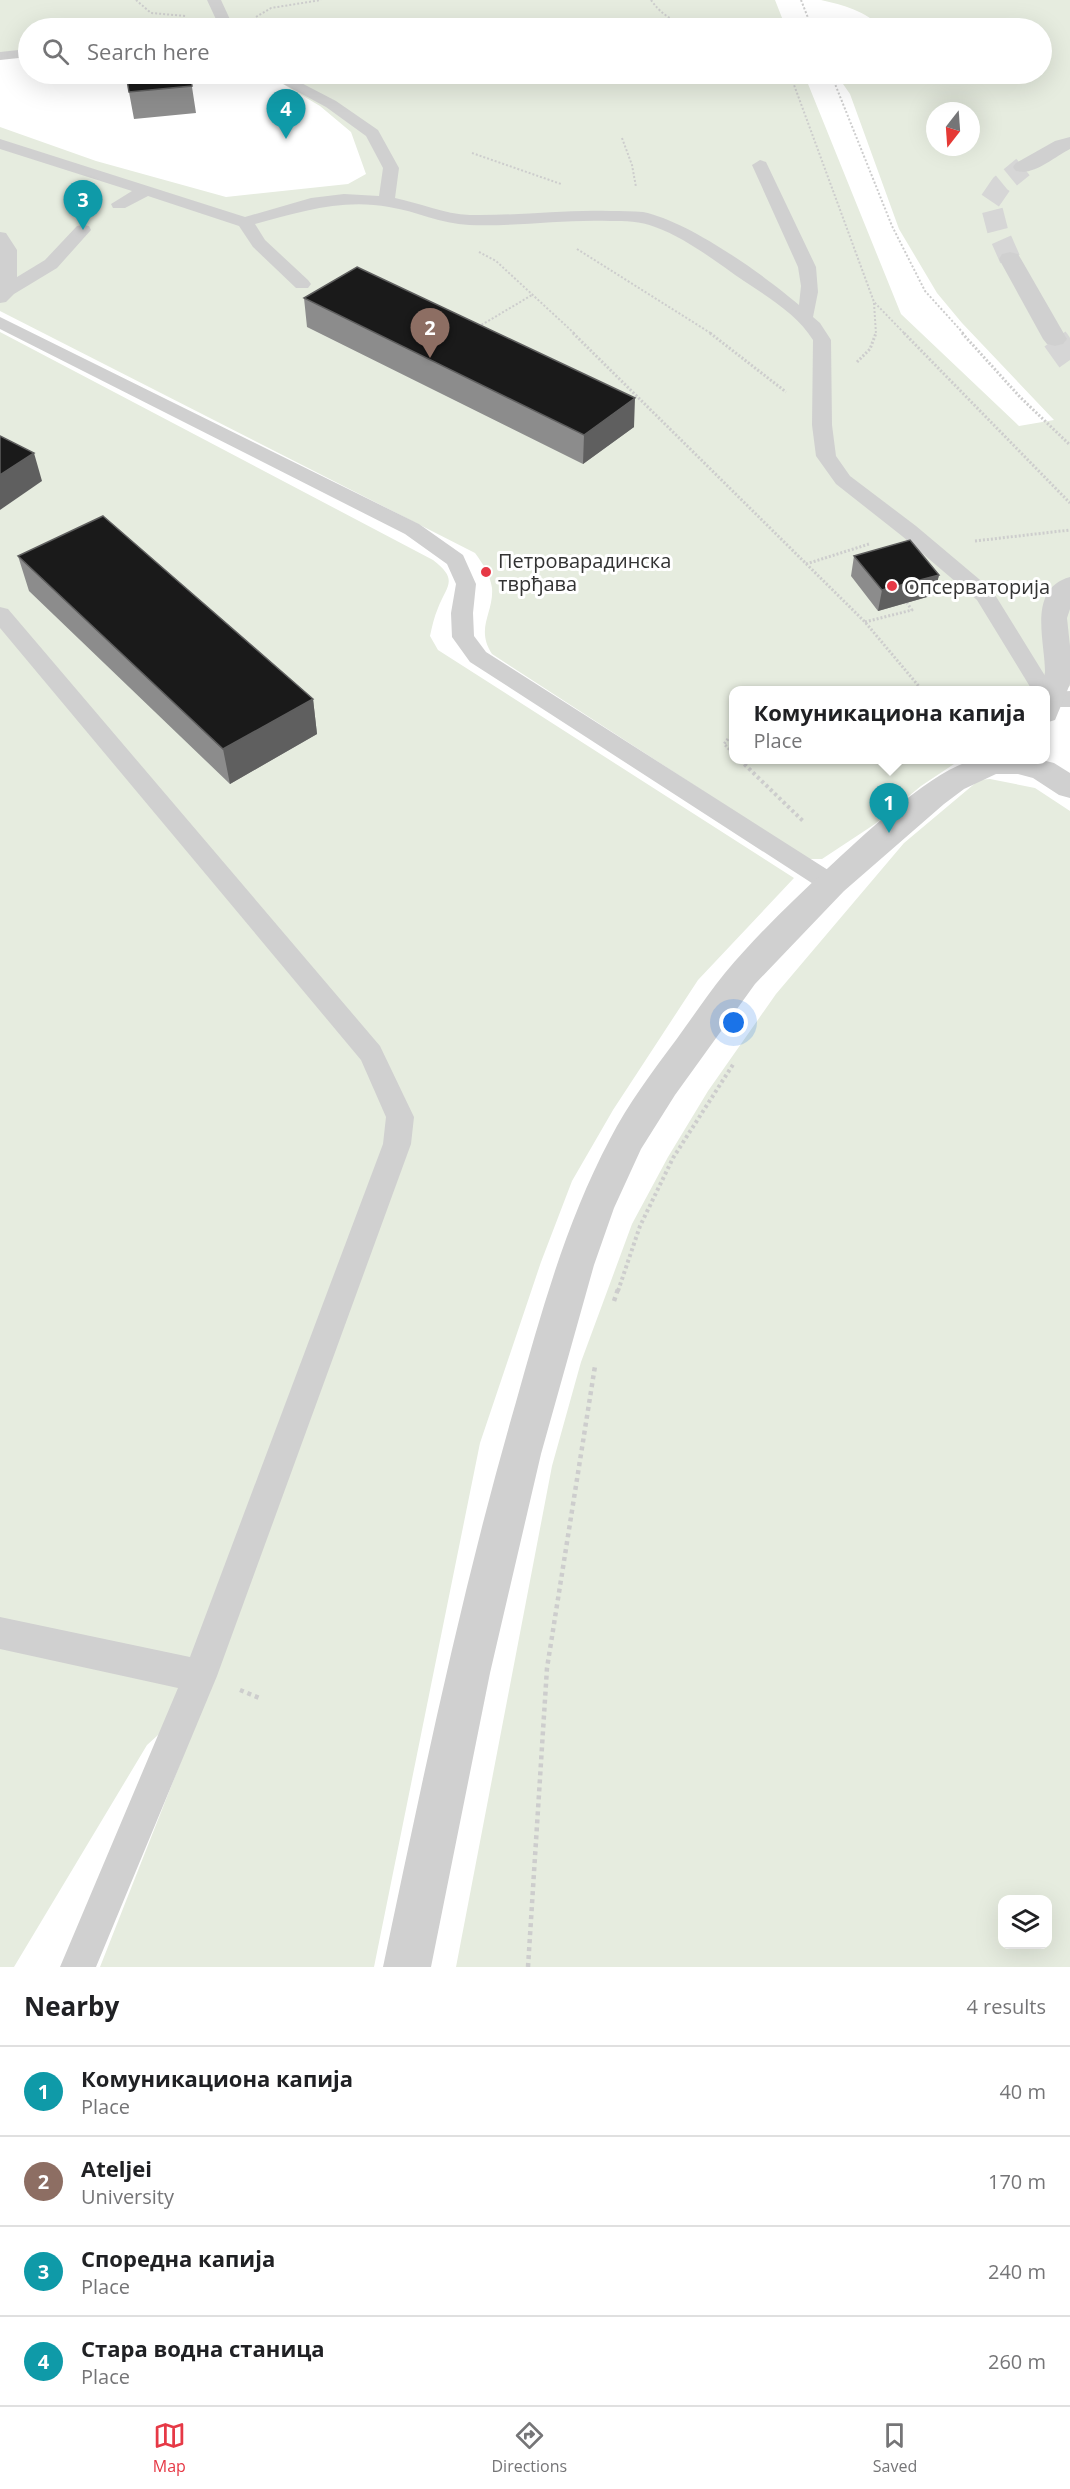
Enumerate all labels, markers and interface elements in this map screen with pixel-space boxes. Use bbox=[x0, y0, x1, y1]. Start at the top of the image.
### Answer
search box bbox=[18, 18, 1052, 84]
icon: search bbox=[39, 35, 72, 68]
text: Search here bbox=[87, 36, 210, 66]
pin: 4 bbox=[266, 90, 306, 139]
north arrow bbox=[926, 102, 980, 156]
pin: 3 bbox=[64, 180, 103, 230]
pin: 2 bbox=[410, 308, 450, 358]
place label: Петроварадинска тврђава bbox=[498, 547, 671, 597]
marker: Петроварадинска тврђава bbox=[479, 565, 493, 579]
place label: Опсерваторија bbox=[904, 573, 1050, 600]
marker: Опсерваторија bbox=[885, 579, 899, 593]
popup bbox=[729, 686, 1050, 764]
text: Комуникациона капија bbox=[753, 697, 1026, 727]
text: Place bbox=[753, 727, 802, 754]
pin: 1 bbox=[870, 784, 908, 833]
your location bbox=[719, 1008, 748, 1037]
map controls bbox=[998, 1895, 1052, 1949]
button: layers bbox=[998, 1895, 1052, 1949]
text: Nearby bbox=[24, 1988, 119, 2024]
text: 4 results bbox=[966, 1993, 1046, 2020]
text: Комуникациона капија bbox=[81, 2063, 353, 2093]
text: 1 bbox=[38, 2078, 49, 2105]
text: 40 m bbox=[999, 2078, 1046, 2105]
text: Place bbox=[81, 2093, 130, 2120]
text: Ateljei bbox=[81, 2153, 152, 2183]
text: 2 bbox=[38, 2168, 49, 2195]
text: 170 m bbox=[988, 2168, 1046, 2195]
text: University bbox=[81, 2183, 174, 2210]
text: Споредна капија bbox=[81, 2243, 275, 2273]
text: 3 bbox=[38, 2258, 49, 2285]
text: 240 m bbox=[988, 2258, 1046, 2285]
text: Place bbox=[81, 2273, 130, 2300]
text: Стара водна станица bbox=[81, 2333, 325, 2363]
text: 4 bbox=[38, 2348, 49, 2375]
text: 260 m bbox=[988, 2348, 1046, 2375]
text: Place bbox=[81, 2363, 130, 2390]
tab: Map bbox=[153, 2419, 186, 2477]
tab: Directions bbox=[491, 2419, 567, 2477]
tab: Saved bbox=[873, 2419, 917, 2477]

